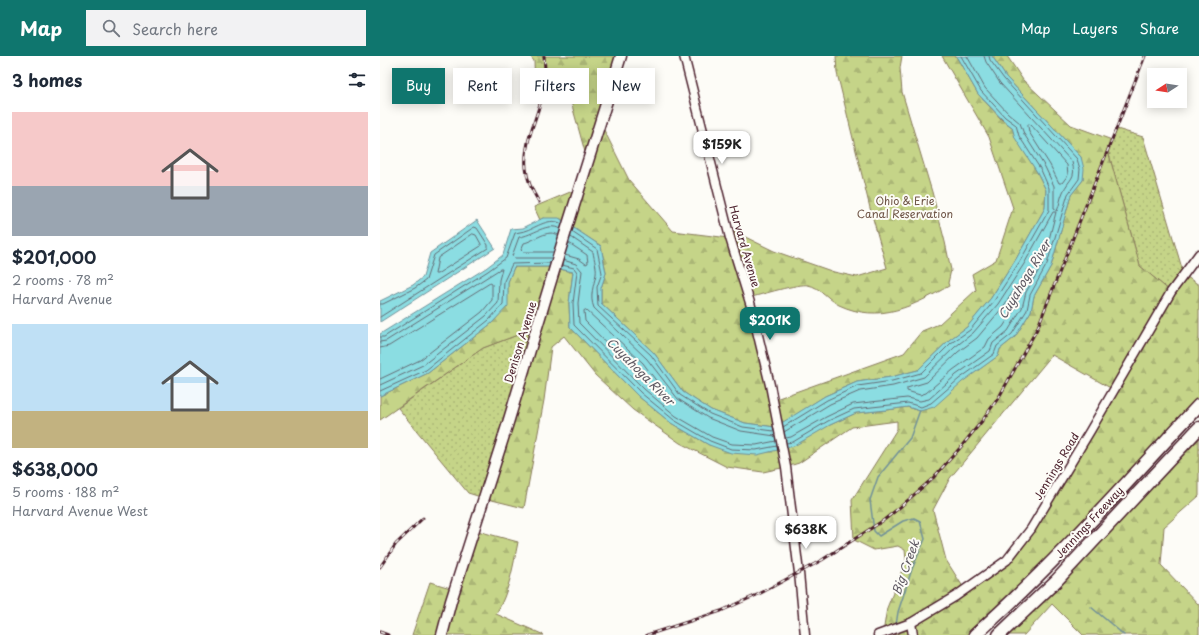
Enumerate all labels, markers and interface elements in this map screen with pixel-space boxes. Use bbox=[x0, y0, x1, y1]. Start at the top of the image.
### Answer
search box bbox=[86, 10, 366, 46]
text: Map bbox=[20, 14, 62, 42]
icon: search bbox=[100, 17, 122, 39]
text: Search here bbox=[132, 17, 218, 40]
text: Map bbox=[1021, 18, 1051, 39]
text: Layers bbox=[1073, 18, 1118, 39]
text: Share bbox=[1140, 18, 1179, 39]
text: 3 homes bbox=[12, 67, 82, 93]
chip: Buy bbox=[392, 68, 445, 104]
chip: Rent bbox=[453, 68, 512, 104]
chip: Filters bbox=[520, 68, 589, 104]
chip: New bbox=[597, 68, 655, 104]
north arrow bbox=[1147, 68, 1187, 108]
map controls bbox=[1147, 68, 1187, 108]
icon: filters bbox=[346, 69, 368, 91]
pin: $159K bbox=[694, 131, 750, 165]
text: $159K bbox=[702, 134, 742, 153]
icon: home bbox=[154, 138, 226, 210]
park label: Ohio & Erie Canal Reservation bbox=[857, 192, 953, 222]
street label: Harvard Avenue bbox=[725, 203, 765, 289]
water label: Cuyahoga River bbox=[993, 235, 1056, 322]
text: $201,000 bbox=[12, 244, 96, 270]
text: 2 rooms · 78 m² bbox=[12, 270, 114, 289]
text: Harvard Avenue bbox=[12, 289, 112, 308]
street label: Denison Avenue bbox=[500, 299, 540, 385]
pin: $201K bbox=[742, 307, 798, 341]
text: $201K bbox=[749, 310, 791, 329]
water label: Cuyahoga River bbox=[603, 333, 680, 410]
icon: home bbox=[154, 350, 226, 422]
street label: Jennings Road bbox=[1029, 429, 1083, 503]
text: $638,000 bbox=[12, 456, 98, 482]
text: 5 rooms · 188 m² bbox=[12, 482, 120, 501]
street label: Jennings Freeway bbox=[1051, 482, 1127, 562]
text: Harvard Avenue West bbox=[12, 501, 148, 520]
pin: $638K bbox=[778, 516, 834, 550]
text: $638K bbox=[785, 519, 827, 538]
water label: Big Creek bbox=[887, 536, 923, 597]

